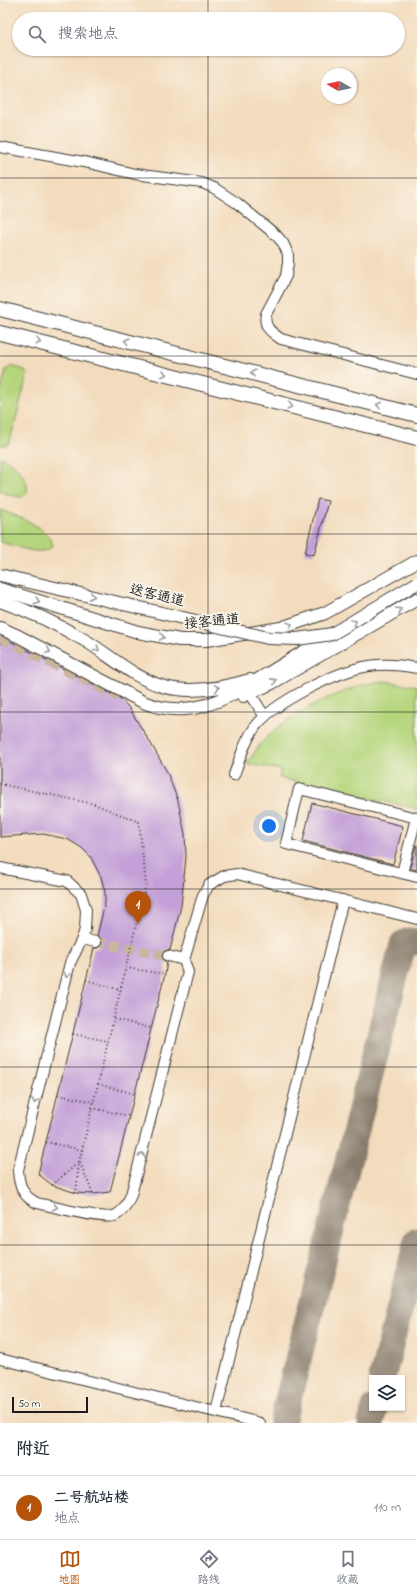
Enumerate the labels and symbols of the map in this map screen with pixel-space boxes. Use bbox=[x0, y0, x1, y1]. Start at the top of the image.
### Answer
north arrow bbox=[321, 68, 357, 104]
one-way arrow bbox=[124, 337, 131, 346]
one-way arrow bbox=[35, 338, 41, 346]
one-way arrow bbox=[160, 369, 167, 378]
one-way arrow bbox=[250, 369, 257, 378]
one-way arrow bbox=[287, 401, 293, 409]
one-way arrow bbox=[376, 401, 383, 410]
street label: 送客通道 bbox=[127, 579, 187, 613]
one-way arrow bbox=[89, 592, 96, 600]
one-way arrow bbox=[33, 596, 40, 605]
one-way arrow bbox=[395, 607, 402, 614]
street label: 接客通道 bbox=[183, 609, 241, 635]
one-way arrow bbox=[350, 619, 357, 626]
one-way arrow bbox=[286, 621, 293, 630]
one-way arrow bbox=[159, 632, 165, 641]
one-way arrow bbox=[93, 644, 100, 651]
one-way arrow bbox=[44, 647, 51, 654]
one-way arrow bbox=[270, 679, 277, 686]
one-way arrow bbox=[214, 684, 220, 693]
your location bbox=[259, 816, 279, 836]
pin: 1 bbox=[125, 891, 151, 924]
one-way arrow bbox=[63, 972, 71, 978]
one-way arrow bbox=[31, 1097, 40, 1104]
one-way arrow bbox=[137, 1151, 145, 1158]
one-way arrow bbox=[52, 1202, 58, 1210]
scale bar bbox=[12, 1395, 88, 1414]

